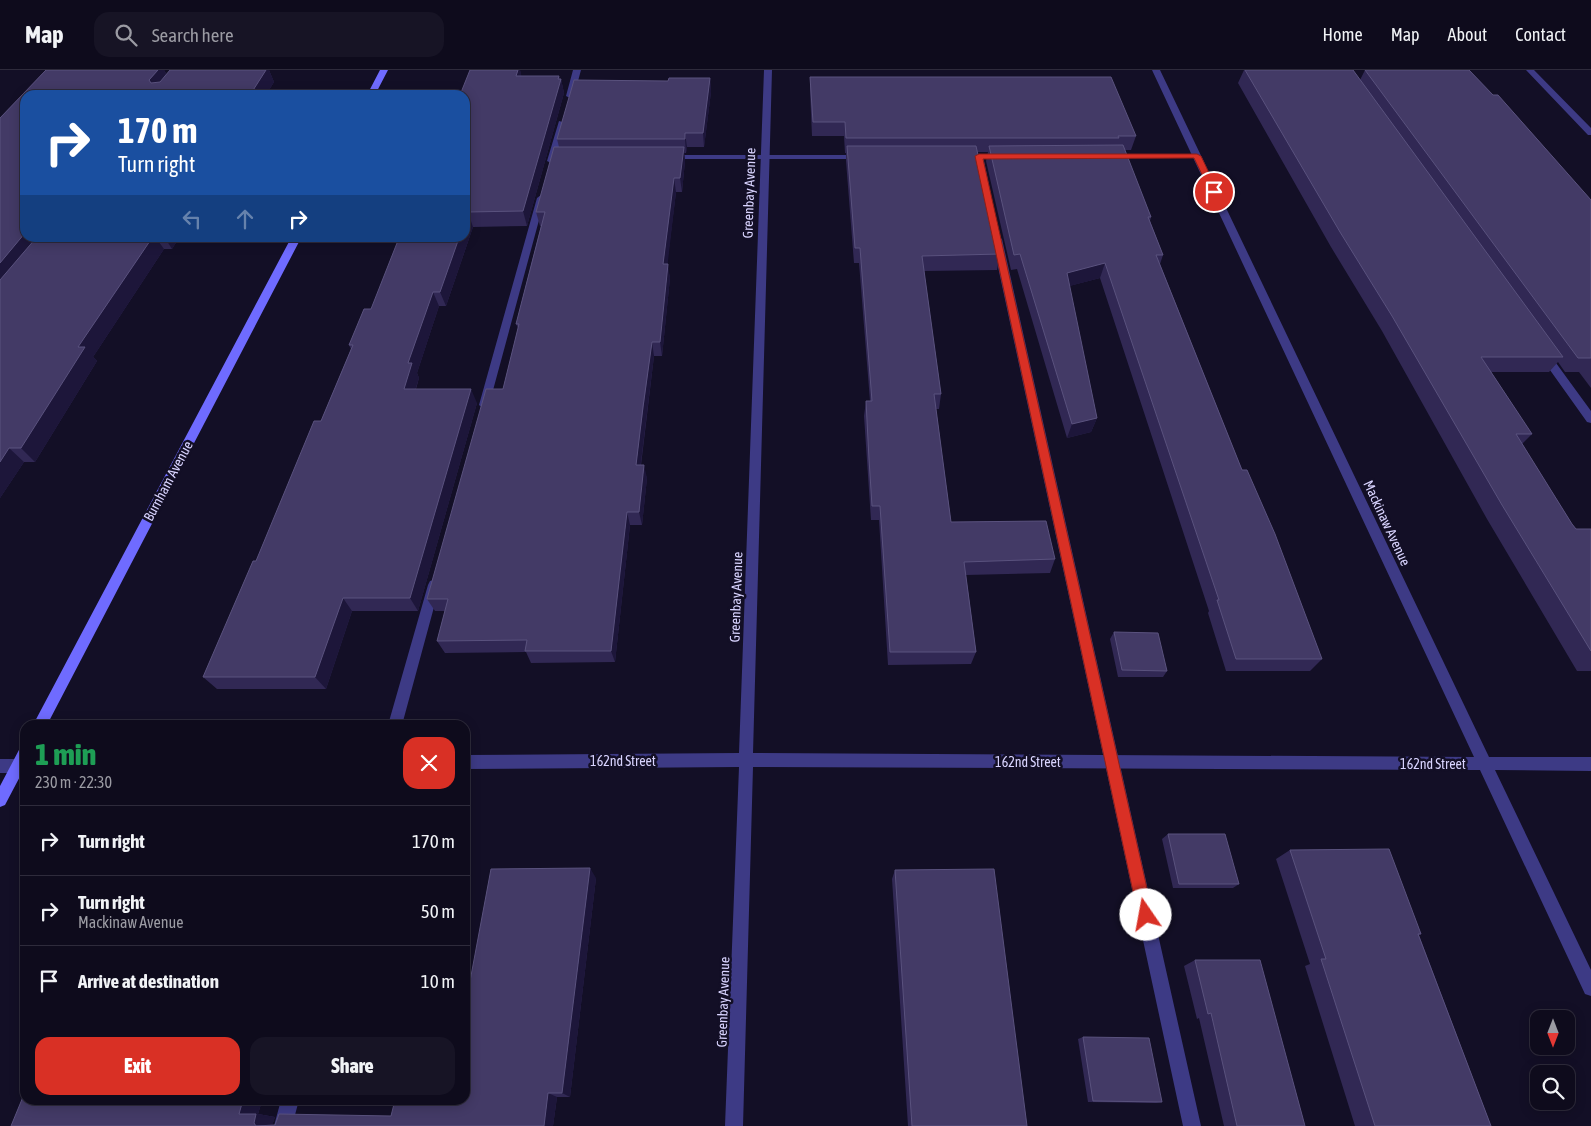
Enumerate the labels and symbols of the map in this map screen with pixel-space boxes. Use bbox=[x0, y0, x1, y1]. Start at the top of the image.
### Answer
street label: Greenbay Avenue bbox=[739, 147, 759, 239]
pin bbox=[1193, 171, 1235, 213]
street label: Burnham Avenue bbox=[140, 438, 196, 524]
street label: Mackinaw Avenue bbox=[1360, 478, 1414, 568]
street label: Greenbay Avenue bbox=[726, 551, 746, 643]
street label: 162nd Street bbox=[590, 753, 656, 769]
street label: 162nd Street bbox=[995, 754, 1061, 770]
street label: 162nd Street bbox=[1400, 756, 1466, 772]
position arrow bbox=[1119, 888, 1171, 940]
street label: Greenbay Avenue bbox=[713, 956, 733, 1048]
north arrow bbox=[1530, 1010, 1575, 1055]

